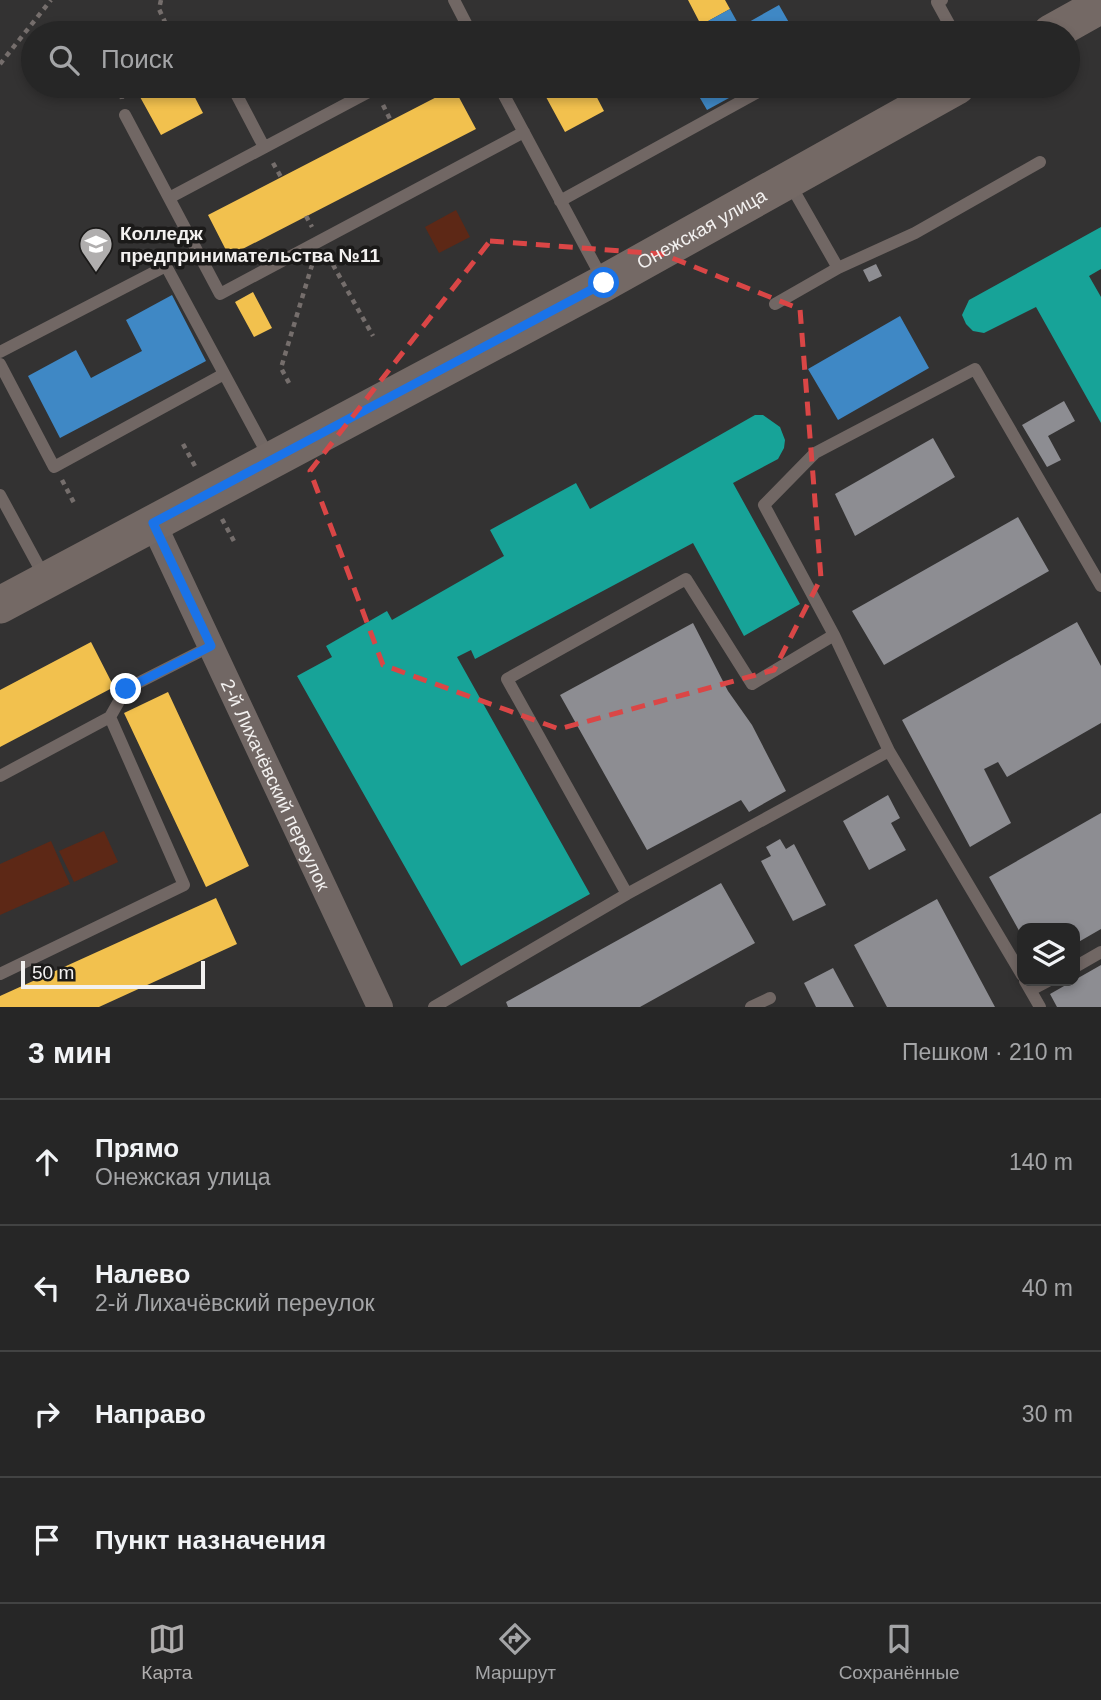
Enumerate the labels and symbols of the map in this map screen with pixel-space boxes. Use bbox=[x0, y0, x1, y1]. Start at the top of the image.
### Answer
street label: Онежская улица bbox=[633, 184, 770, 274]
place label: Колледж предпринимательства №11 bbox=[120, 223, 380, 266]
school or university icon: Колледж предпринимательства №11 bbox=[77, 225, 115, 274]
route start bbox=[588, 267, 619, 298]
route end bbox=[110, 673, 141, 704]
street label: 2-й Лихачёвский переулок bbox=[217, 676, 334, 895]
scale bar bbox=[21, 958, 205, 990]

